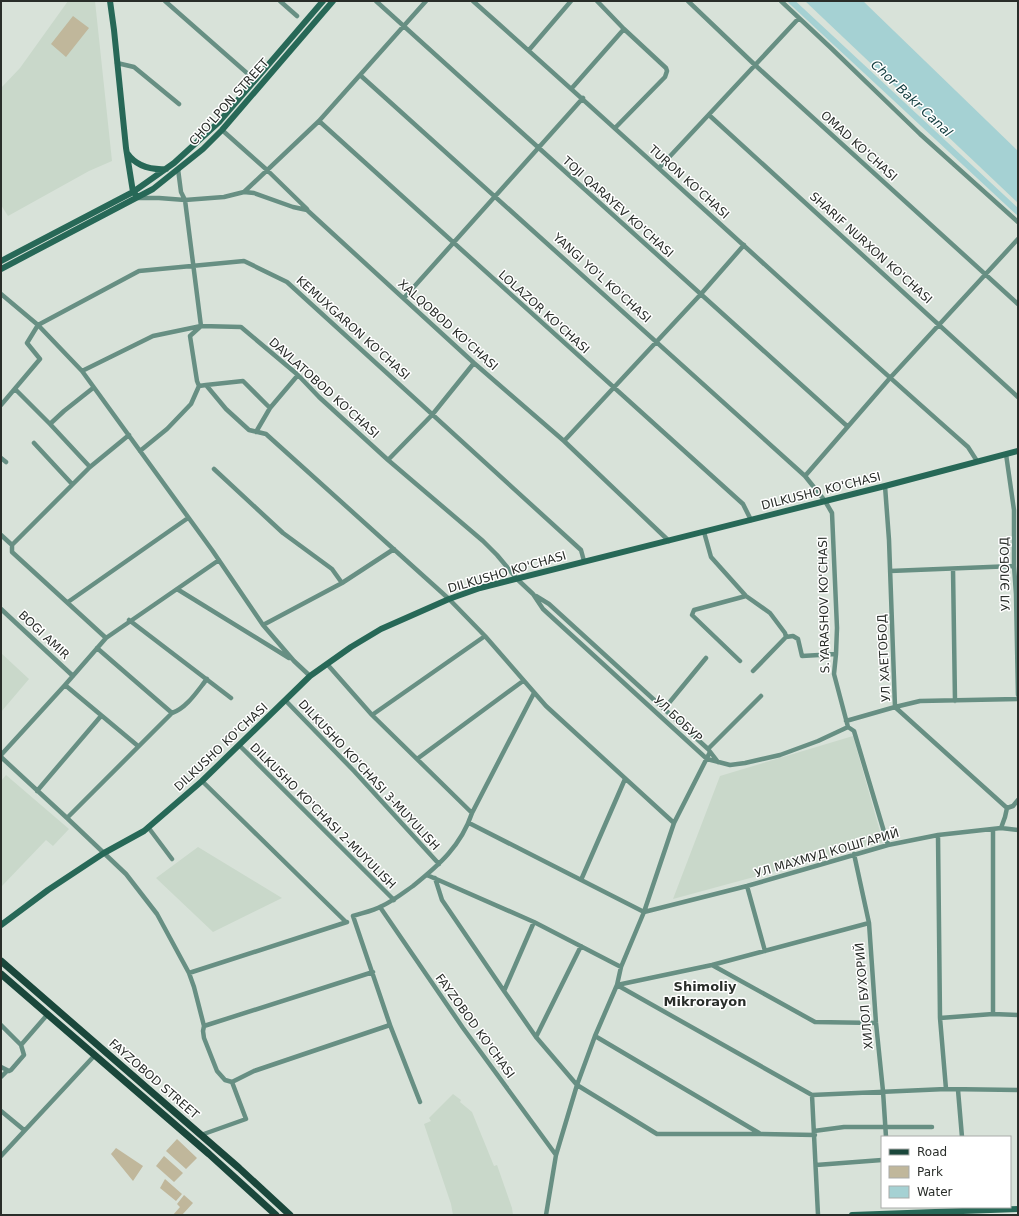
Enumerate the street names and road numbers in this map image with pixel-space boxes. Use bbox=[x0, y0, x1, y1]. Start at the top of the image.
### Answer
street label: CHO'LPON STREET bbox=[186, 55, 272, 148]
street label: OMAD KO'CHASI bbox=[818, 108, 900, 184]
street label: TURON KO'CHASI bbox=[645, 142, 732, 222]
street label: TOJI QARAYEV KO'CHASI bbox=[559, 153, 676, 260]
street label: SHARIF NURXON KO'CHASI bbox=[807, 189, 935, 307]
street label: YANGI YO'L KO'CHASI bbox=[549, 230, 654, 326]
street label: LOLAZOR KO'CHASI bbox=[496, 268, 592, 356]
street label: KEMUXGARON KO'CHASI bbox=[293, 273, 413, 383]
street label: XALQOBOD KO'CHASI bbox=[395, 277, 501, 373]
street label: DAVLATOBOD KO'CHASI bbox=[266, 335, 382, 441]
street label: DILKUSHO KO'CHASI bbox=[760, 469, 882, 513]
street label: S.YARASHOV KO'CHASI bbox=[816, 537, 832, 673]
street label: УЛ ЭЛОБОД bbox=[997, 537, 1013, 611]
street label: DILKUSHO KO'CHASI bbox=[446, 548, 568, 596]
street label: BOGI AMIR bbox=[16, 608, 72, 662]
street label: УЛ ХАЕТОБОД bbox=[875, 614, 893, 702]
street label: УЛ БОБУР bbox=[651, 693, 705, 745]
street label: DILKUSHO KO'CHASI 3-MUYULISH bbox=[296, 697, 442, 853]
street label: DILKUSHO KO'CHASI bbox=[171, 700, 271, 794]
street label: DILKUSHO KO'CHASI 2-MUYULISH bbox=[247, 740, 399, 892]
street label: УЛ МАХМУД КОШГАРИЙ bbox=[753, 825, 901, 880]
street label: ХИЛОЛ БУХОРИЙ bbox=[851, 942, 876, 1050]
street label: FAYZOBOD KO'CHASI bbox=[433, 971, 517, 1081]
street label: FAYZOBOD STREET bbox=[106, 1036, 202, 1122]

